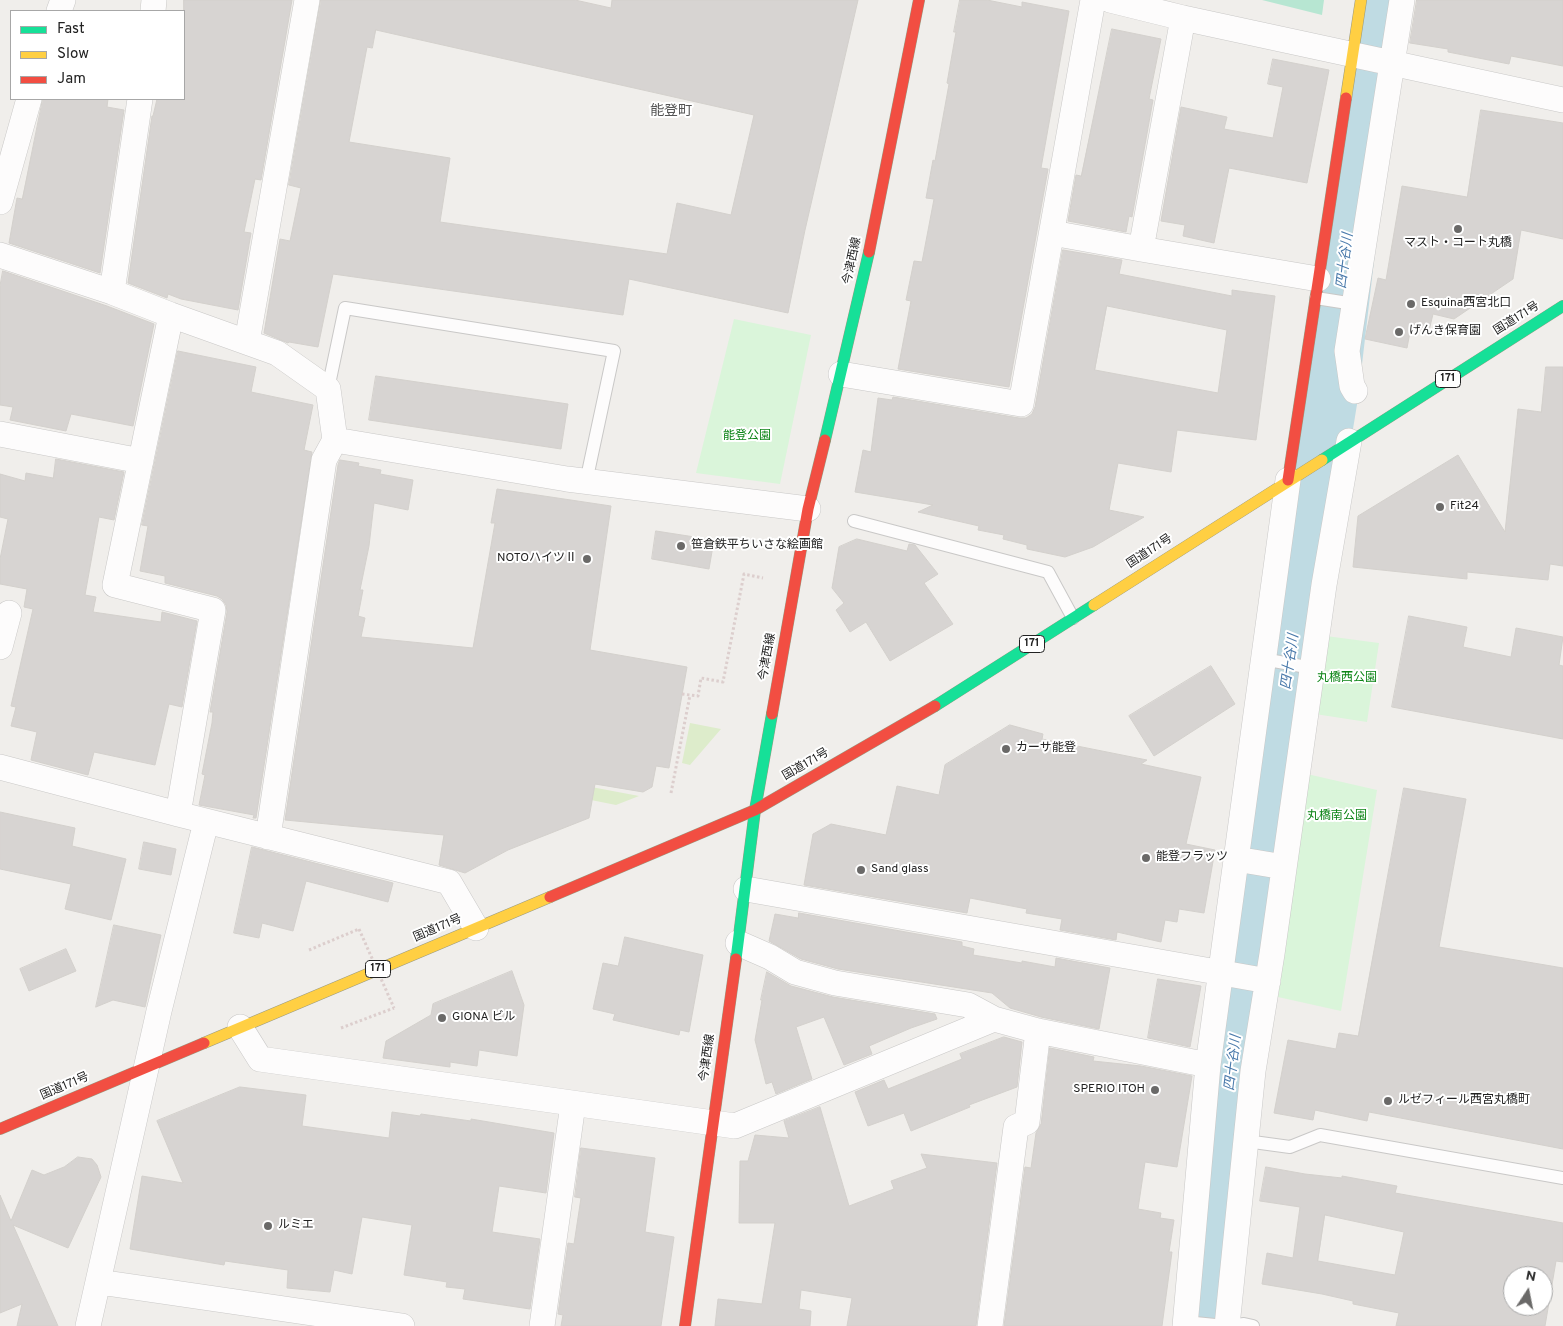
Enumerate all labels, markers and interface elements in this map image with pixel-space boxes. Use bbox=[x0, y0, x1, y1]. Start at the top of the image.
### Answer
legend bbox=[10, 10, 185, 100]
text: Fast bbox=[57, 20, 85, 39]
text: Slow bbox=[57, 45, 89, 64]
text: Jam bbox=[57, 70, 86, 89]
district label: 能登町 bbox=[650, 104, 692, 120]
marker: マスト・コート丸橋 bbox=[1452, 223, 1464, 235]
water label: 四十谷川 bbox=[1334, 232, 1358, 290]
street label: 今津西線 bbox=[841, 236, 865, 286]
place label: マスト・コート丸橋 bbox=[1404, 237, 1512, 251]
place label: Esquina西宮北口 bbox=[1421, 297, 1511, 311]
marker: Esquina西宮北口 bbox=[1405, 298, 1417, 310]
street label: 国道171号 bbox=[1491, 299, 1543, 339]
place label: げんき保育園 bbox=[1409, 325, 1481, 339]
marker: げんき保育園 bbox=[1393, 326, 1405, 338]
road number: 171 bbox=[1436, 370, 1460, 388]
park label: 能登公園 bbox=[723, 430, 771, 444]
place label: Fit24 bbox=[1450, 500, 1479, 514]
marker: Fit24 bbox=[1434, 501, 1446, 513]
street label: 国道171号 bbox=[1125, 532, 1175, 572]
place label: 笹倉鉄平ちいさな絵画館 bbox=[691, 539, 823, 553]
marker: 笹倉鉄平ちいさな絵画館 bbox=[675, 540, 687, 552]
place label: NOTOハイツⅡ bbox=[497, 552, 577, 566]
marker: NOTOハイツⅡ bbox=[581, 553, 593, 565]
street label: 今津西線 bbox=[757, 632, 779, 682]
water label: 四十谷川 bbox=[1279, 633, 1303, 691]
road number: 171 bbox=[1020, 636, 1044, 652]
park label: 丸橋西公園 bbox=[1317, 672, 1377, 686]
place label: カーサ能登 bbox=[1016, 742, 1076, 756]
marker: カーサ能登 bbox=[1000, 743, 1012, 755]
street label: 国道171号 bbox=[780, 746, 832, 784]
park label: 丸橋南公園 bbox=[1307, 810, 1367, 824]
place label: 能登フラッツ bbox=[1156, 851, 1228, 865]
marker: 能登フラッツ bbox=[1140, 852, 1152, 864]
place label: Sand glass bbox=[871, 863, 929, 877]
marker: Sand glass bbox=[855, 864, 867, 876]
street label: 国道171号 bbox=[412, 912, 464, 946]
road number: 171 bbox=[366, 961, 390, 978]
place label: GIONA ビル bbox=[452, 1011, 516, 1025]
marker: GIONA ビル bbox=[436, 1012, 448, 1024]
street label: 今津西線 bbox=[698, 1033, 718, 1083]
water label: 四十谷川 bbox=[1222, 1034, 1246, 1092]
street label: 国道171号 bbox=[39, 1070, 91, 1104]
place label: SPERIO ITOH bbox=[1073, 1083, 1145, 1097]
marker: SPERIO ITOH bbox=[1149, 1084, 1161, 1096]
place label: ルゼフィール西宮丸橋町 bbox=[1398, 1094, 1530, 1108]
marker: ルゼフィール西宮丸橋町 bbox=[1382, 1095, 1394, 1107]
place label: ルミエ bbox=[278, 1219, 314, 1233]
marker: ルミエ bbox=[262, 1220, 274, 1232]
north arrow bbox=[1503, 1266, 1553, 1316]
text: N bbox=[1524, 1267, 1537, 1286]

